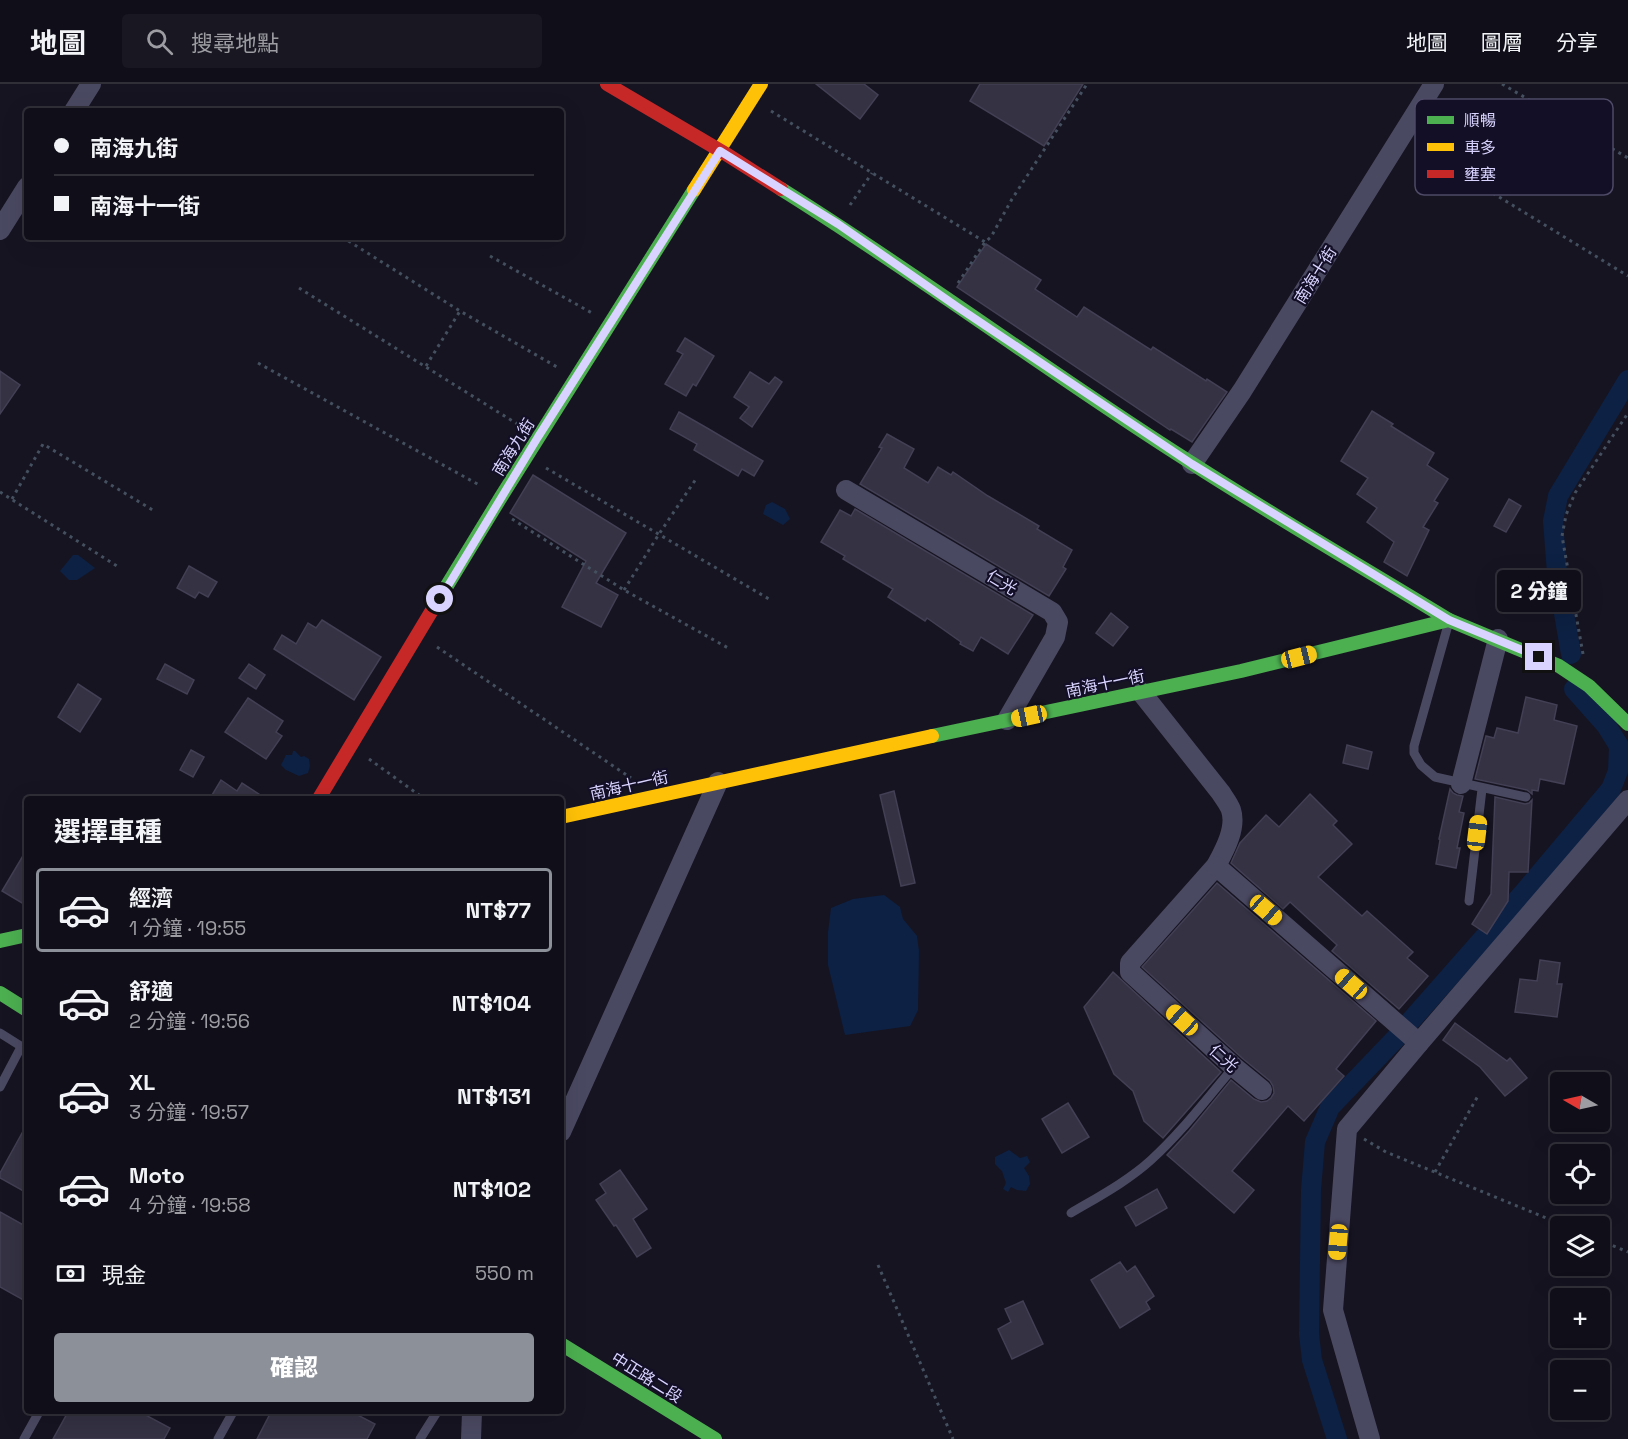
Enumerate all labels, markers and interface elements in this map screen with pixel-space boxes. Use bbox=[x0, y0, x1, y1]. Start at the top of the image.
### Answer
search box bbox=[122, 14, 542, 68]
text: 地圖 bbox=[30, 25, 86, 61]
icon: search bbox=[143, 25, 176, 58]
text: 搜尋地點 bbox=[191, 29, 279, 57]
text: 地圖 bbox=[1406, 29, 1448, 56]
text: 圖層 bbox=[1481, 29, 1523, 56]
text: 分享 bbox=[1556, 29, 1598, 56]
legend bbox=[1415, 99, 1613, 195]
text: 順暢 bbox=[1464, 110, 1496, 131]
text: 南海九街 bbox=[90, 134, 178, 162]
text: 車多 bbox=[1464, 137, 1496, 158]
text: 壅塞 bbox=[1464, 164, 1496, 185]
text: 南海十一街 bbox=[90, 192, 200, 220]
street label: 南海十街 bbox=[1290, 243, 1341, 308]
street label: 南海九街 bbox=[488, 415, 539, 480]
street label: 仁光 bbox=[983, 565, 1021, 600]
callout: 2 分鐘 bbox=[1497, 570, 1581, 612]
text: 2 分鐘 bbox=[1511, 578, 1567, 604]
route start bbox=[426, 585, 453, 612]
route end bbox=[1525, 643, 1552, 670]
car bbox=[1279, 644, 1319, 670]
street label: 南海十一街 bbox=[1064, 665, 1146, 702]
car bbox=[1010, 703, 1048, 729]
street label: 南海十一街 bbox=[588, 766, 670, 805]
text: 選擇車種 bbox=[54, 814, 162, 849]
car bbox=[1466, 814, 1488, 852]
icon: car bbox=[57, 883, 111, 937]
text: 經濟 bbox=[129, 884, 173, 912]
car bbox=[1247, 891, 1285, 929]
text: NT$77 bbox=[466, 896, 531, 924]
text: 1 分鐘 · 19:55 bbox=[129, 915, 246, 941]
car bbox=[1332, 965, 1370, 1003]
icon: car bbox=[57, 976, 111, 1030]
text: 舒適 bbox=[129, 977, 173, 1005]
text: NT$104 bbox=[452, 989, 531, 1017]
car bbox=[1163, 1001, 1201, 1039]
text: 2 分鐘 · 19:56 bbox=[129, 1008, 250, 1034]
street label: 仁光 bbox=[1205, 1040, 1243, 1077]
text: XL bbox=[129, 1068, 155, 1096]
icon: car bbox=[57, 1069, 111, 1123]
north arrow bbox=[1550, 1072, 1610, 1132]
map controls bbox=[1550, 1072, 1610, 1420]
text: NT$131 bbox=[457, 1082, 531, 1110]
text: 3 分鐘 · 19:57 bbox=[129, 1099, 249, 1125]
button: locate bbox=[1550, 1144, 1610, 1204]
text: Moto bbox=[129, 1161, 185, 1189]
icon: car bbox=[57, 1162, 111, 1216]
text: NT$102 bbox=[453, 1175, 531, 1203]
text: 4 分鐘 · 19:58 bbox=[129, 1192, 251, 1218]
button: layers bbox=[1550, 1216, 1610, 1276]
car bbox=[1327, 1223, 1349, 1261]
icon: cash bbox=[54, 1257, 87, 1290]
text: 550 m bbox=[475, 1260, 534, 1286]
text: 現金 bbox=[102, 1261, 146, 1289]
button: + bbox=[1550, 1288, 1610, 1348]
button: 確認 bbox=[54, 1333, 534, 1402]
street label: 中正路二段 bbox=[607, 1347, 686, 1408]
button: − bbox=[1550, 1360, 1610, 1420]

